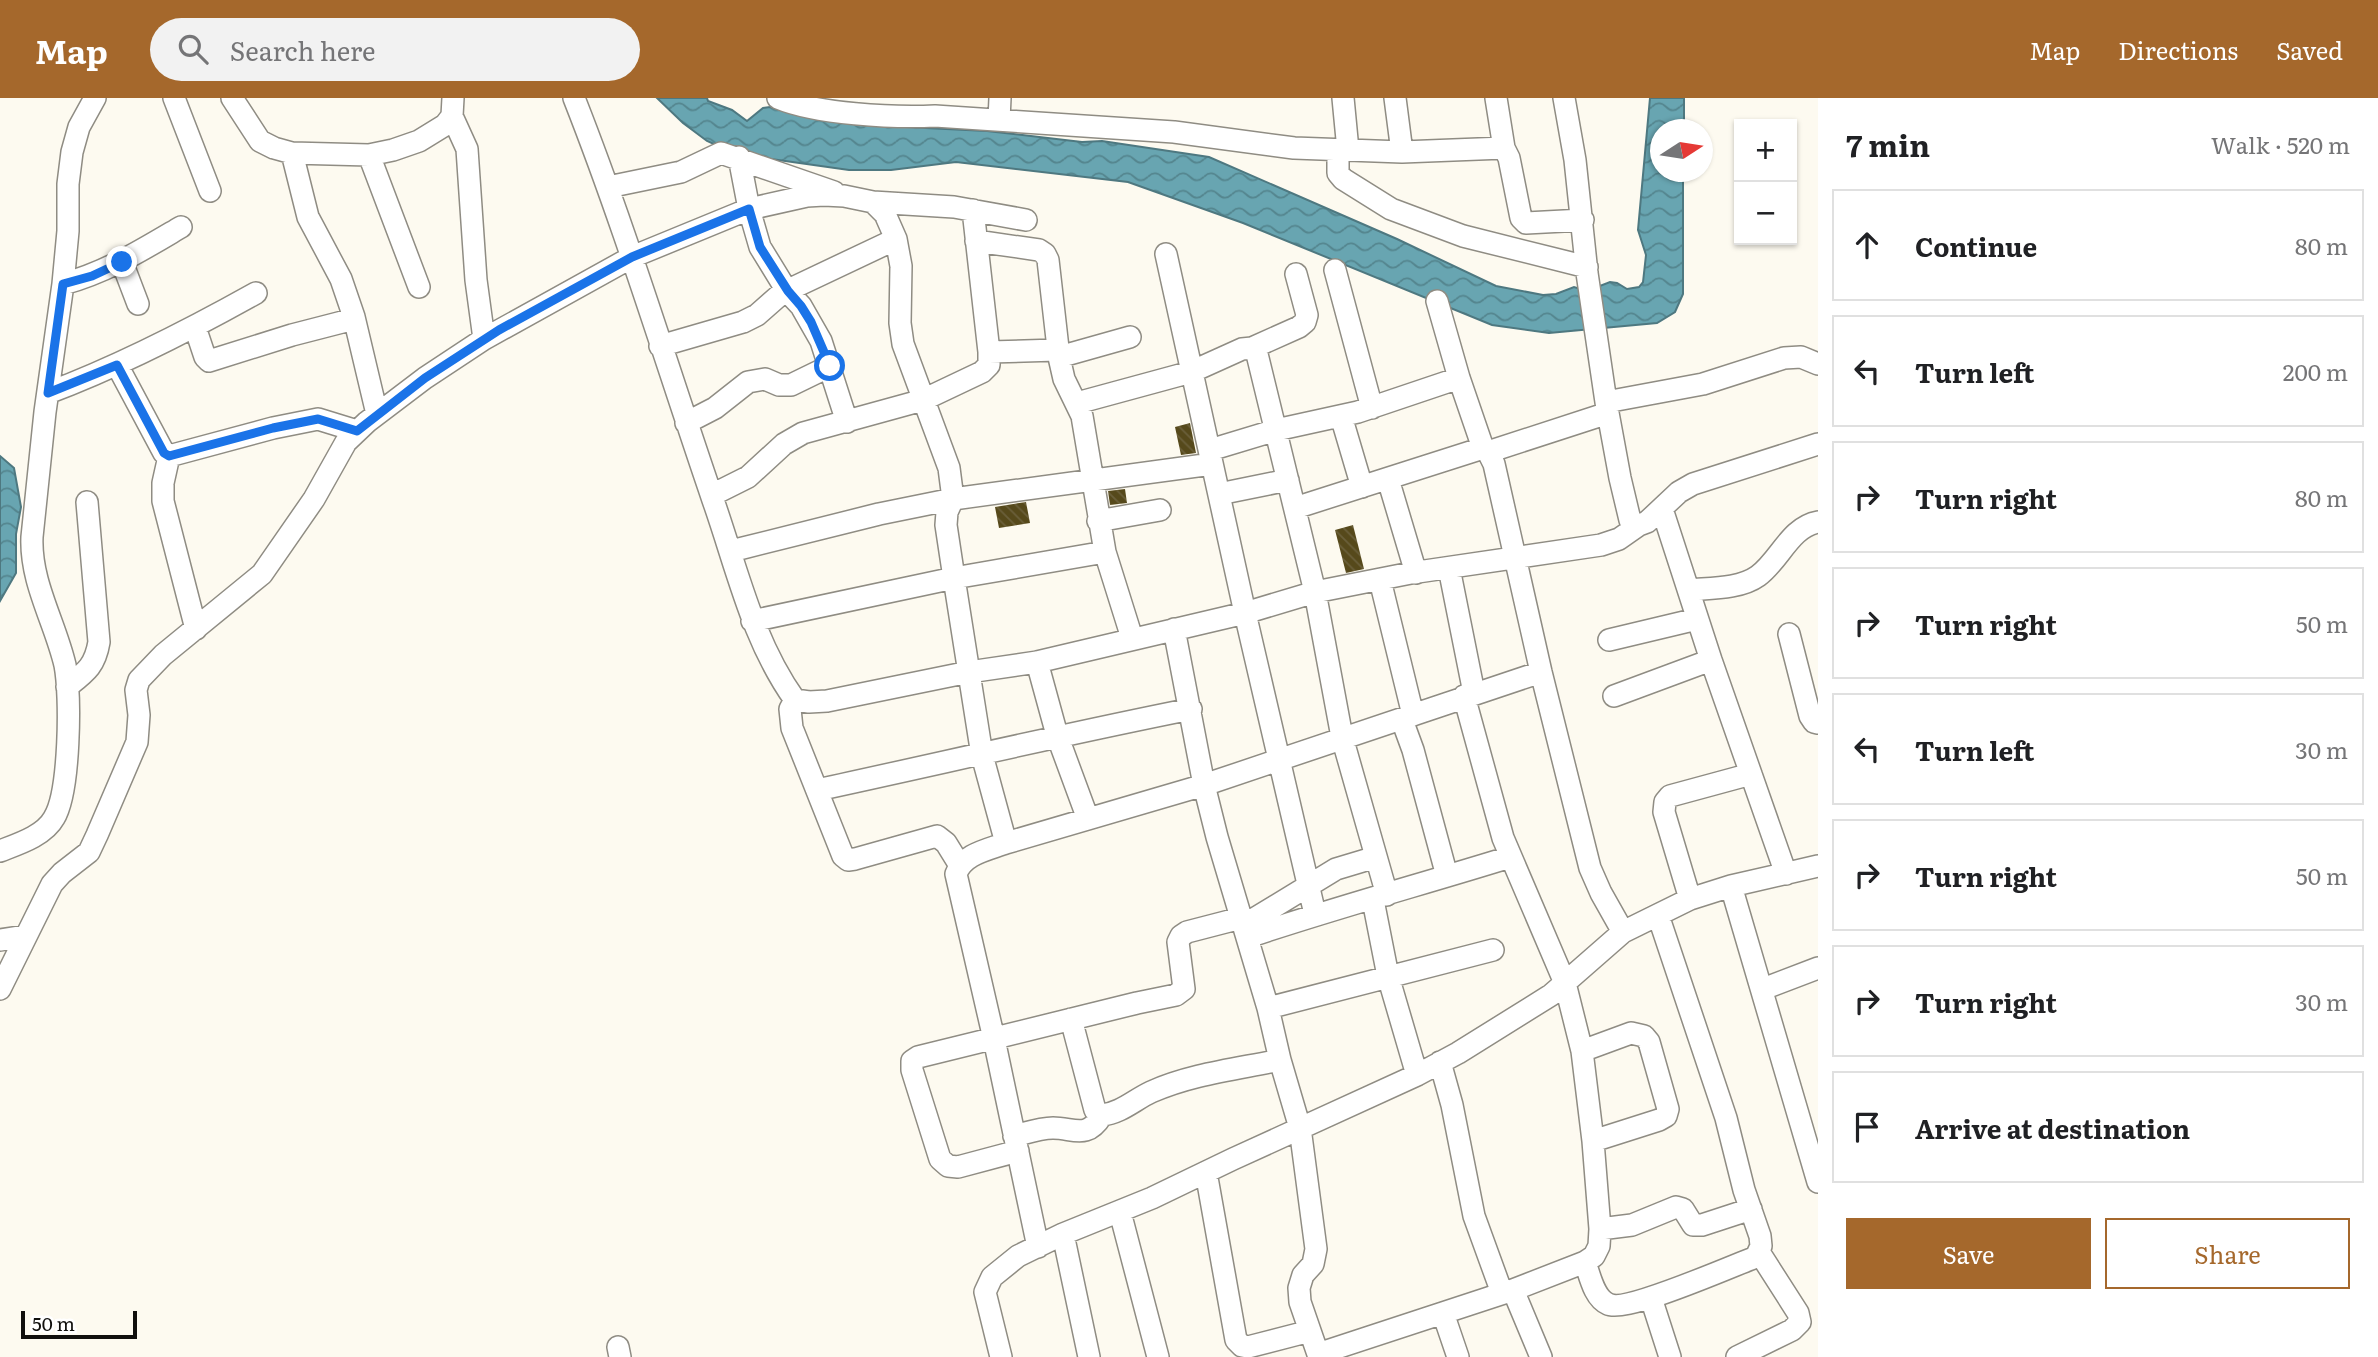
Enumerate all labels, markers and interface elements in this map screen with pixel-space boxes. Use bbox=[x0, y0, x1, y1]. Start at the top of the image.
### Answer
search box bbox=[150, 18, 640, 81]
text: Map bbox=[35, 25, 108, 74]
icon: search bbox=[174, 30, 212, 68]
text: Search here bbox=[230, 30, 376, 69]
text: Map bbox=[2029, 32, 2080, 67]
text: Directions bbox=[2118, 32, 2238, 67]
text: Saved bbox=[2276, 32, 2343, 67]
north arrow bbox=[1650, 119, 1713, 182]
map controls bbox=[1734, 119, 1797, 245]
button: + bbox=[1734, 119, 1797, 182]
text: 7 min bbox=[1846, 122, 1930, 166]
text: Walk · 520 m bbox=[2211, 127, 2350, 161]
button: − bbox=[1734, 182, 1797, 245]
icon: ahead bbox=[1848, 226, 1886, 264]
text: Continue bbox=[1915, 226, 2037, 265]
text: 80 m bbox=[2295, 228, 2348, 262]
route end bbox=[106, 246, 137, 277]
route start bbox=[814, 350, 845, 381]
icon: left bbox=[1848, 352, 1886, 390]
text: Turn left bbox=[1915, 352, 2034, 391]
text: 200 m bbox=[2283, 354, 2348, 388]
icon: right bbox=[1848, 478, 1886, 516]
text: Turn right bbox=[1915, 478, 2057, 517]
text: 80 m bbox=[2295, 480, 2348, 514]
icon: right bbox=[1848, 604, 1886, 642]
text: Turn right bbox=[1915, 604, 2057, 643]
text: 50 m bbox=[2296, 606, 2348, 640]
icon: left bbox=[1848, 730, 1886, 768]
text: Turn left bbox=[1915, 730, 2034, 769]
text: 30 m bbox=[2295, 732, 2348, 766]
icon: right bbox=[1848, 856, 1886, 894]
text: Turn right bbox=[1915, 856, 2057, 895]
text: 50 m bbox=[2296, 858, 2348, 892]
icon: right bbox=[1848, 982, 1886, 1020]
text: Turn right bbox=[1915, 982, 2057, 1021]
text: 30 m bbox=[2295, 984, 2348, 1018]
icon: arrive bbox=[1848, 1108, 1886, 1146]
text: Arrive at destination bbox=[1915, 1108, 2190, 1147]
button: Save bbox=[1846, 1218, 2091, 1289]
button: Share bbox=[2105, 1218, 2350, 1289]
scale bar bbox=[21, 1308, 136, 1340]
text: 50 m bbox=[32, 1309, 75, 1337]

